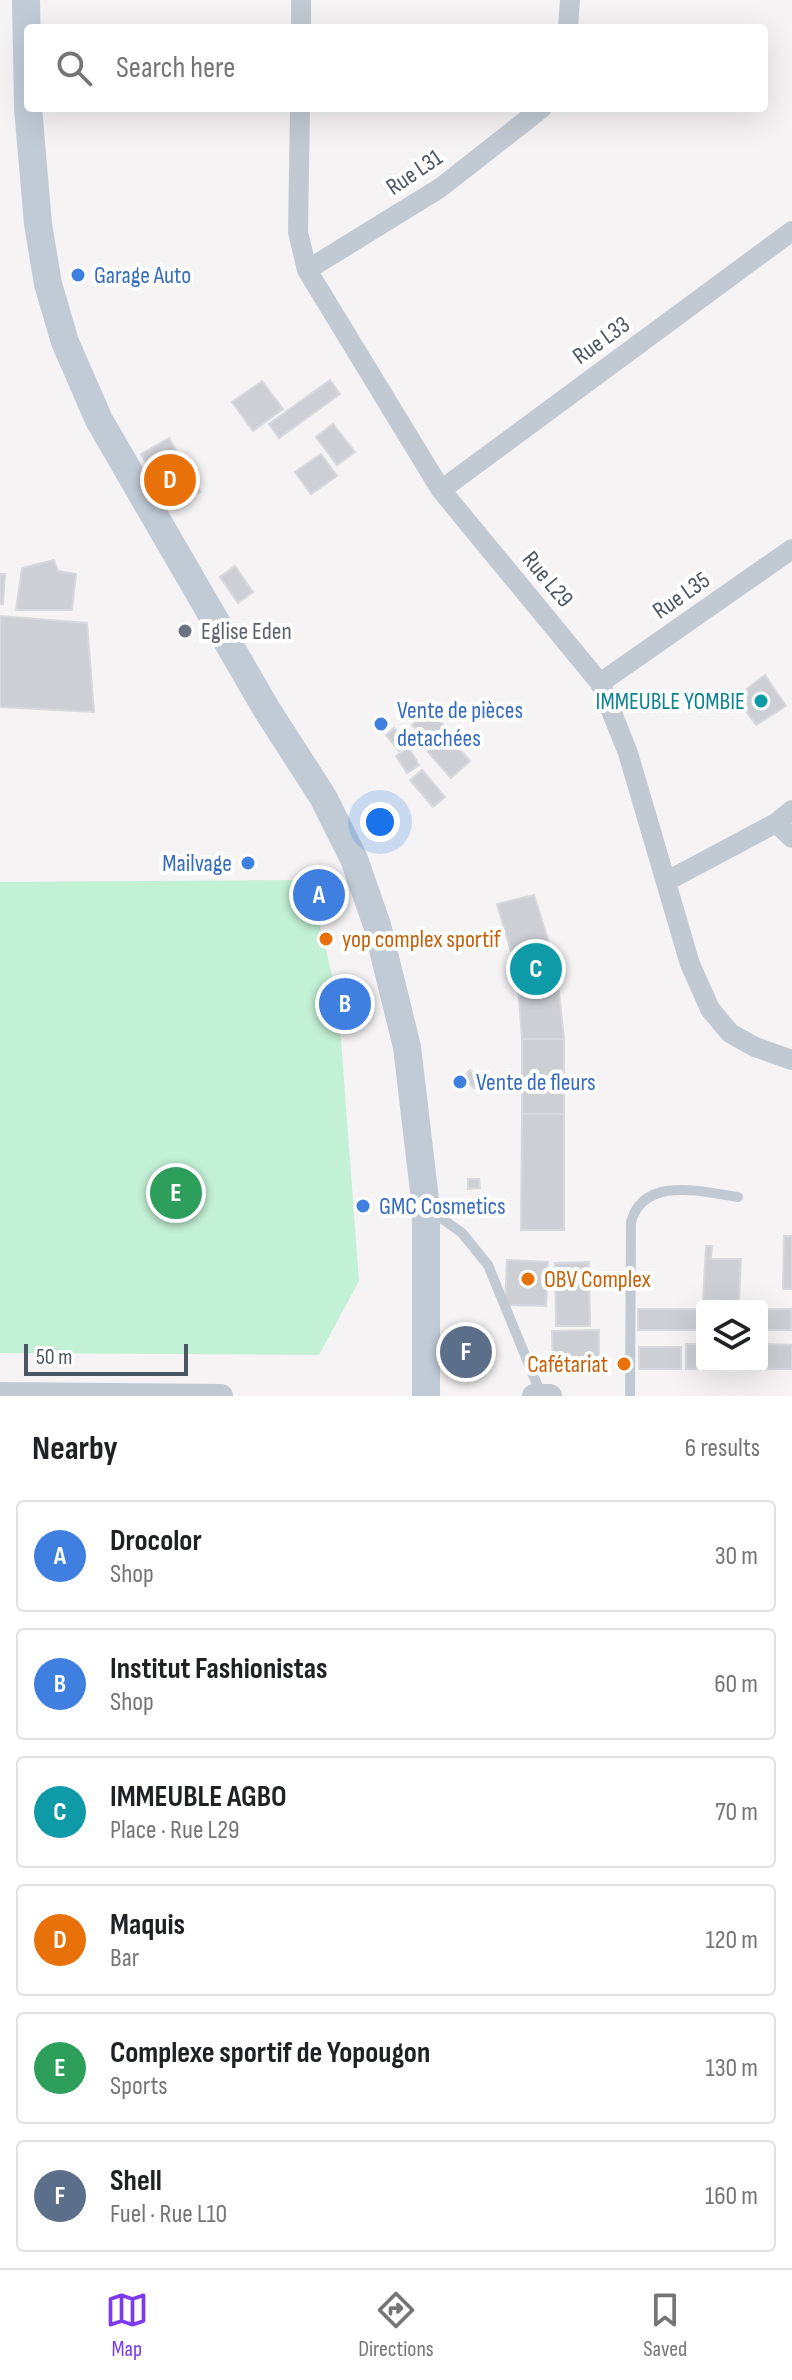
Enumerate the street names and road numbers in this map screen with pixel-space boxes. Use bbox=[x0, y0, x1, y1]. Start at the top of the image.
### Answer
street label: Rue L31 bbox=[381, 143, 448, 202]
street label: Rue L33 bbox=[567, 310, 635, 371]
street label: Rue L29 bbox=[516, 545, 579, 613]
street label: Rue L35 bbox=[647, 566, 715, 625]

